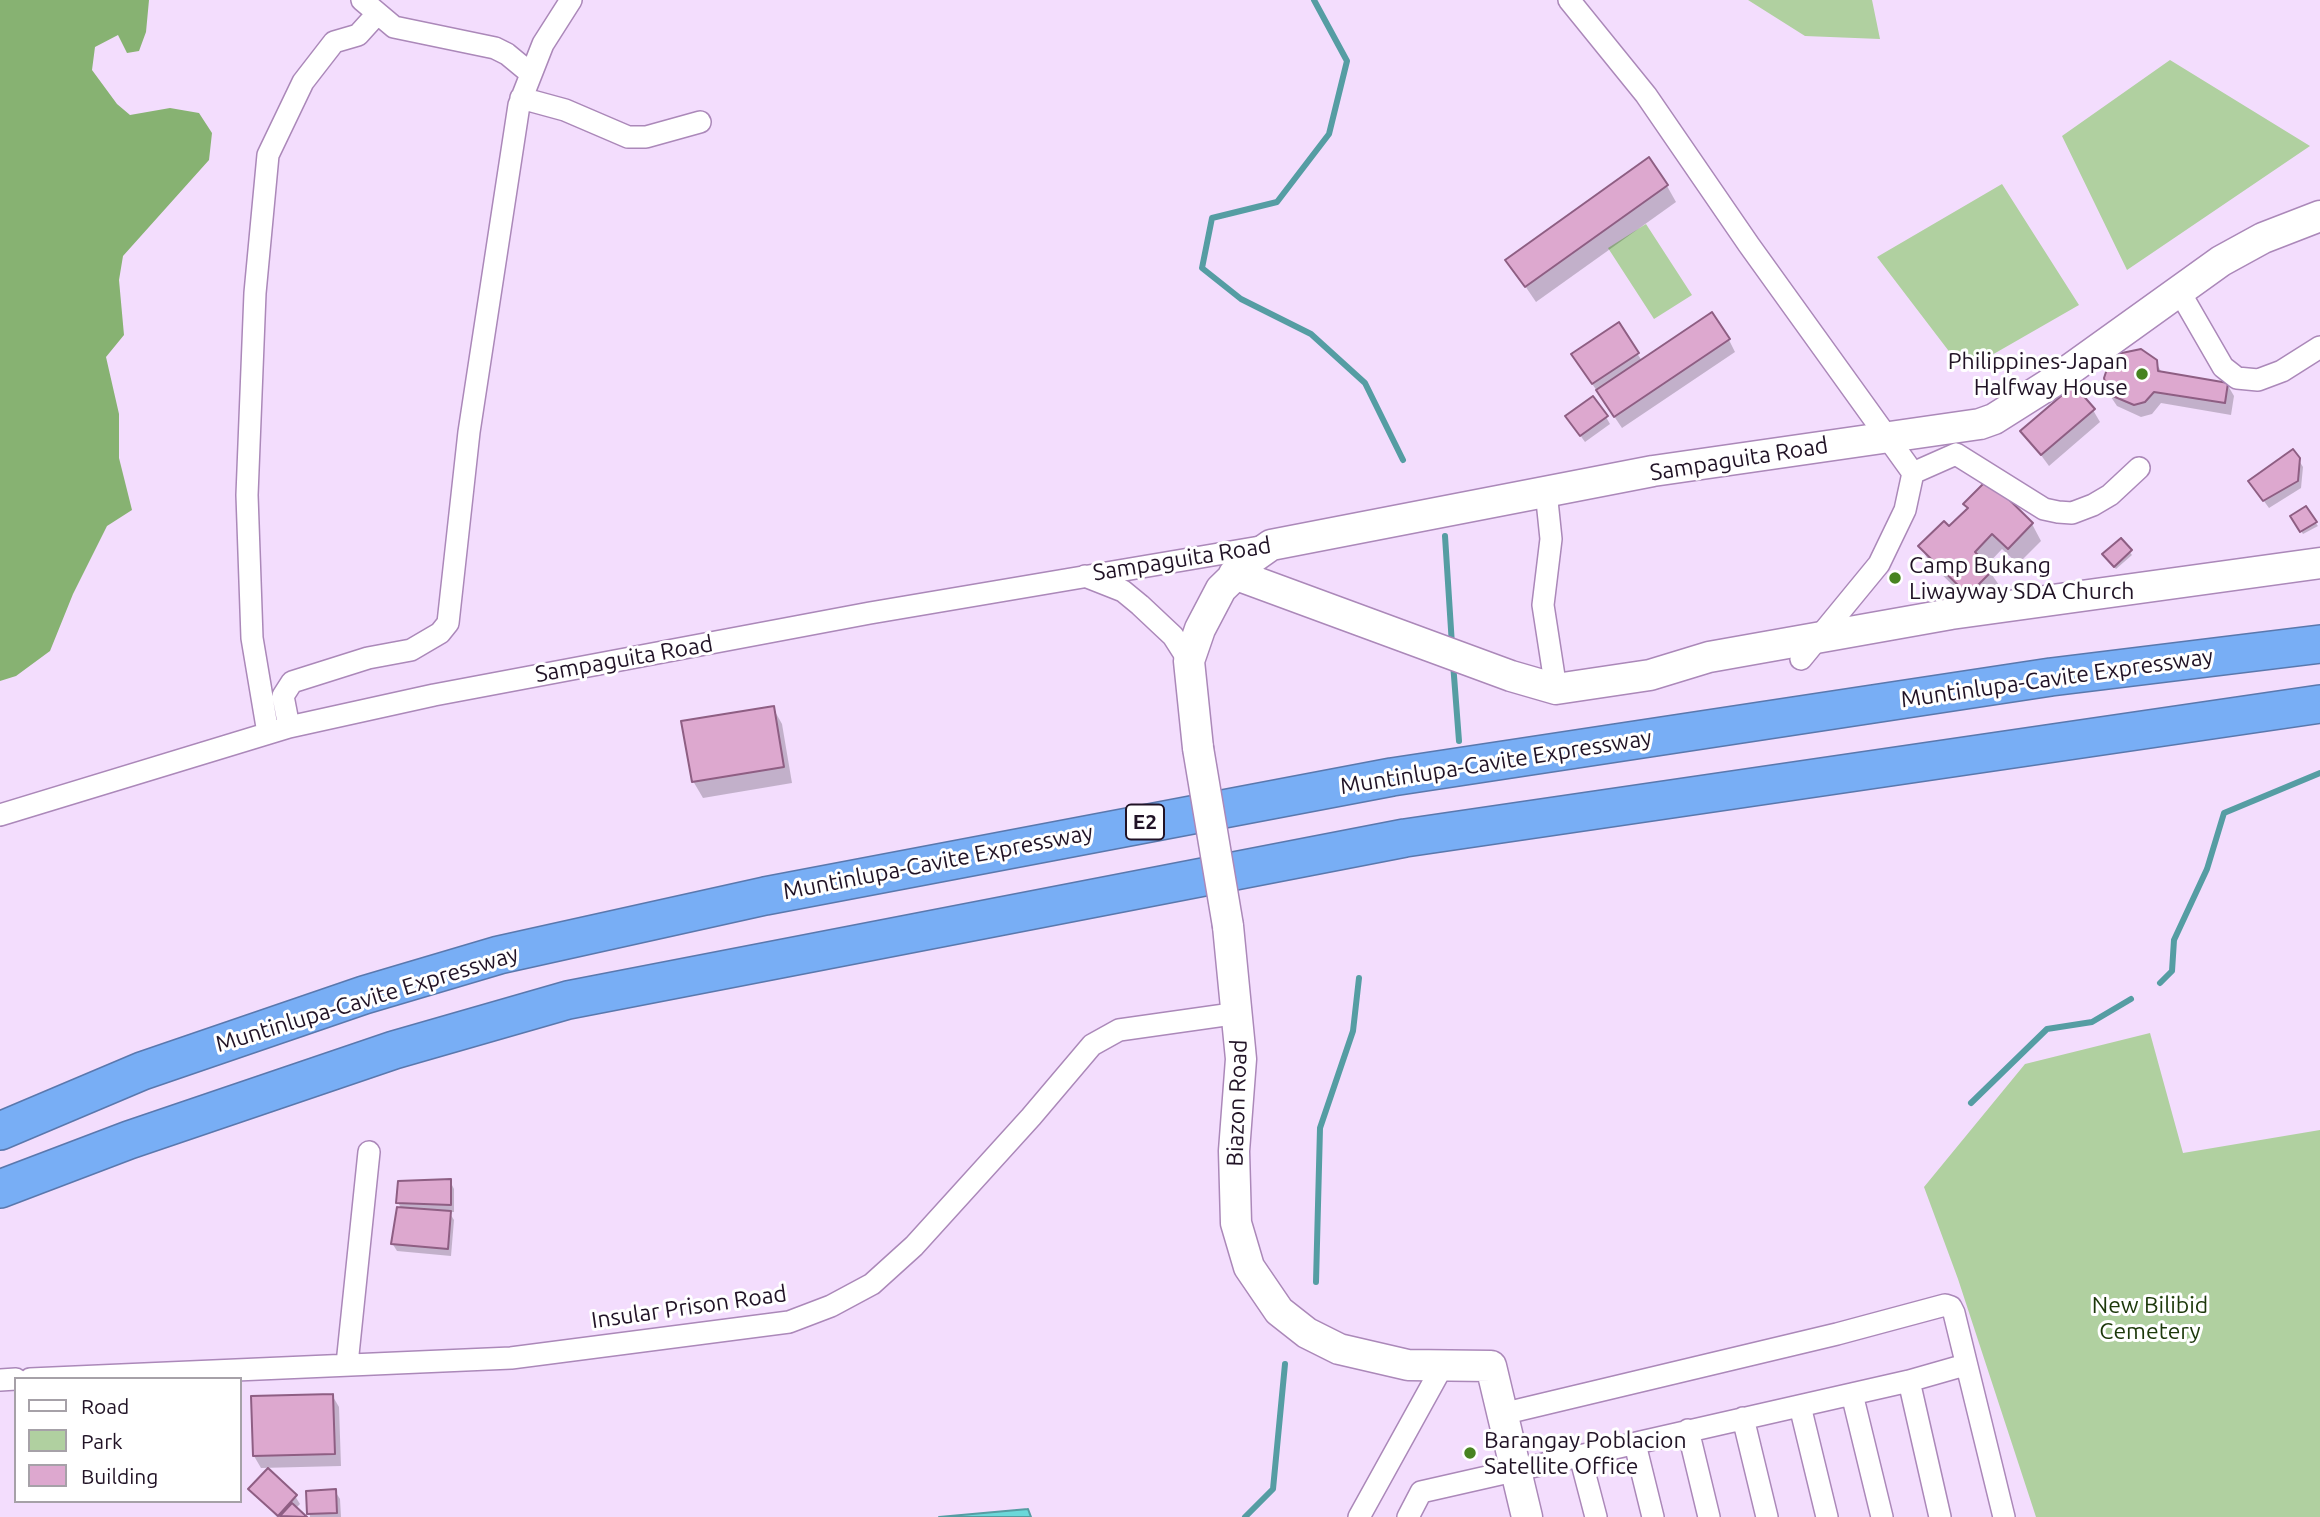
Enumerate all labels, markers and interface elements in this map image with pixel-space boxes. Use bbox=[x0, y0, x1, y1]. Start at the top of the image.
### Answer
place label: Philippines-Japan Halfway House bbox=[1948, 347, 2128, 401]
marker: Philippines-Japan Halfway House bbox=[2134, 366, 2150, 382]
street label: Sampaguita Road bbox=[1648, 431, 1830, 487]
street label: Sampaguita Road bbox=[1091, 531, 1273, 587]
place label: Camp Bukang Liwayway SDA Church bbox=[1909, 551, 2134, 605]
marker: Camp Bukang Liwayway SDA Church bbox=[1887, 570, 1903, 586]
street label: Sampaguita Road bbox=[533, 630, 715, 688]
street label: Muntinlupa-Cavite Expressway bbox=[1899, 642, 2215, 714]
street label: Muntinlupa-Cavite Expressway bbox=[1338, 724, 1654, 800]
road number: E2 bbox=[1126, 804, 1164, 840]
street label: Muntinlupa-Cavite Expressway bbox=[781, 818, 1095, 906]
street label: Muntinlupa-Cavite Expressway bbox=[212, 940, 522, 1058]
street label: Biazon Road bbox=[1221, 1039, 1253, 1167]
street label: Insular Prison Road bbox=[590, 1280, 788, 1334]
park label: New Bilibid Cemetery bbox=[2092, 1291, 2208, 1345]
legend bbox=[14, 1377, 242, 1503]
text: Road bbox=[81, 1394, 129, 1418]
place label: Barangay Poblacion Satellite Office bbox=[1484, 1426, 1687, 1480]
text: Park bbox=[81, 1429, 123, 1453]
marker: Barangay Poblacion Satellite Office bbox=[1462, 1445, 1478, 1461]
text: Building bbox=[81, 1464, 158, 1488]

